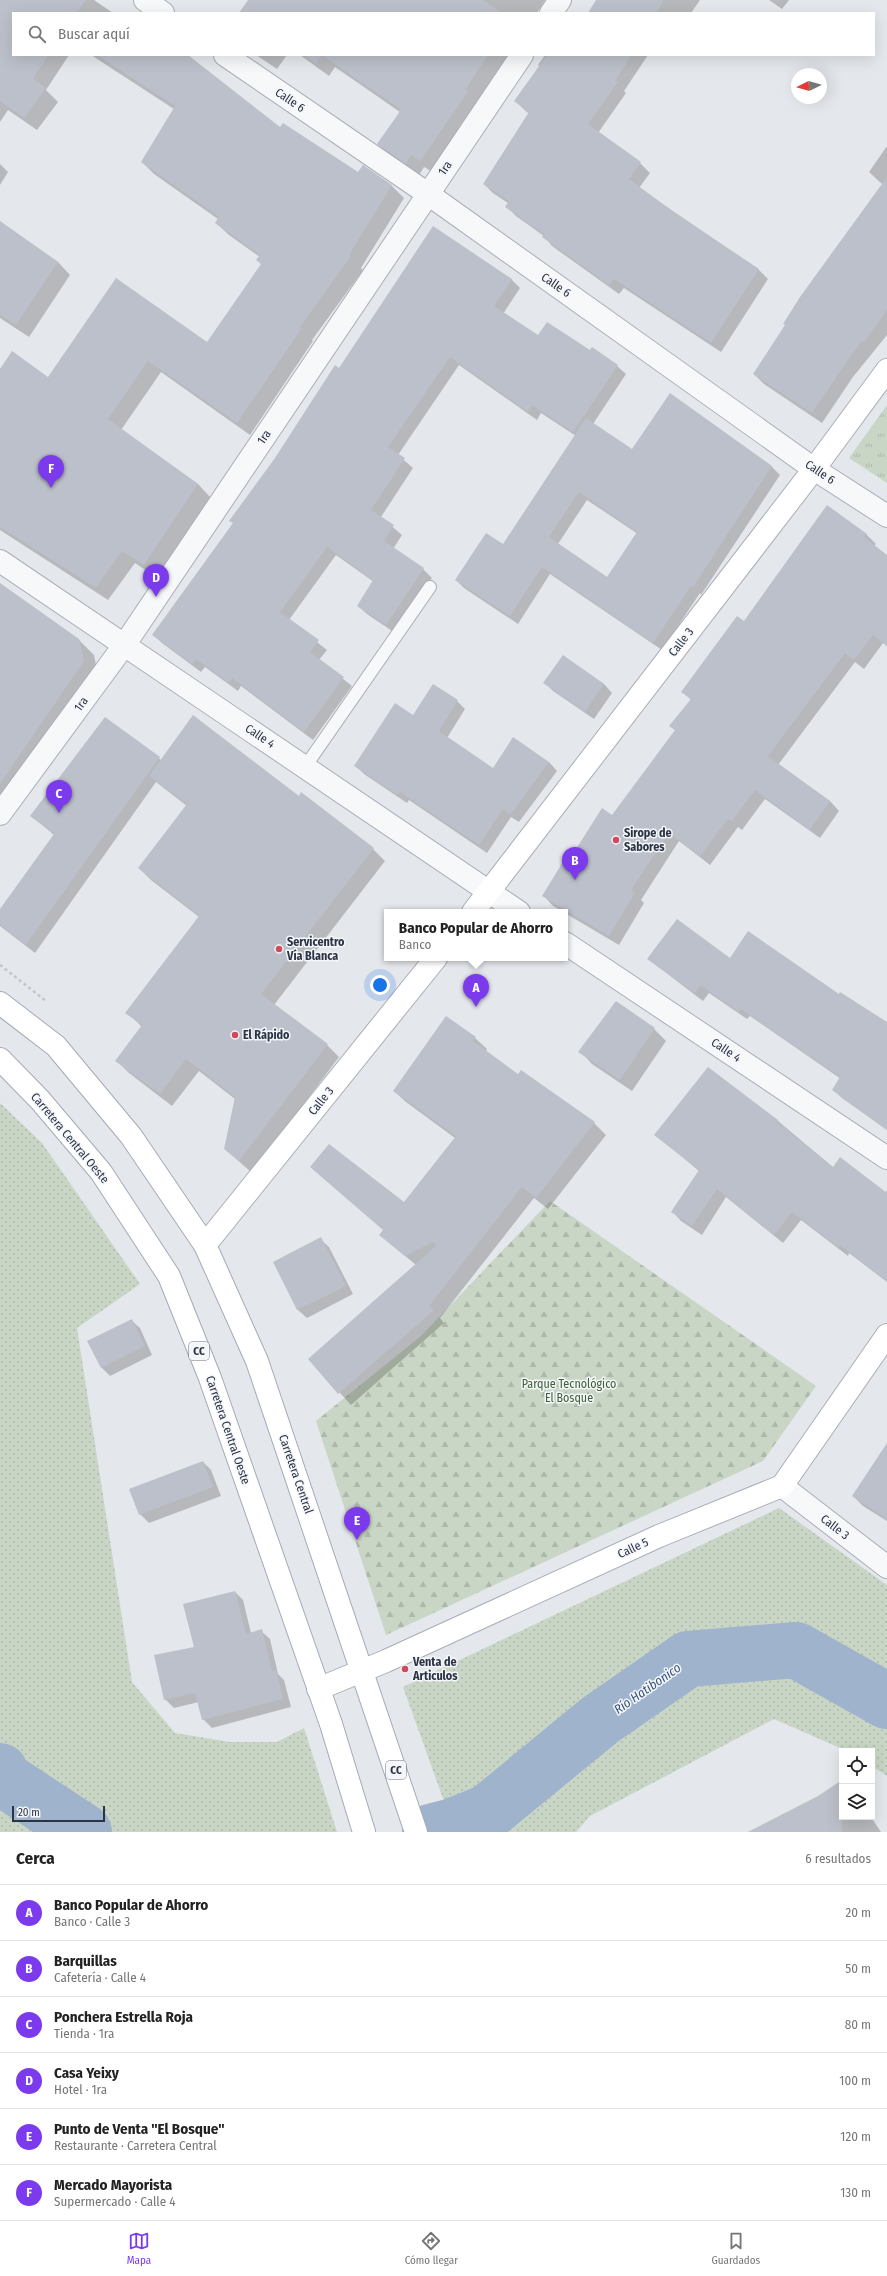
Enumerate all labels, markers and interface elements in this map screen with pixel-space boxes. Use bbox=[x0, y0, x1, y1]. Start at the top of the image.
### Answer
search box bbox=[12, 12, 875, 56]
icon: search bbox=[26, 23, 48, 45]
text: Buscar aquí bbox=[58, 25, 130, 43]
north arrow bbox=[791, 68, 827, 104]
street label: Calle 6 bbox=[273, 85, 308, 115]
street label: 1ra bbox=[435, 158, 455, 178]
street label: Calle 6 bbox=[539, 270, 573, 300]
street label: 1ra bbox=[254, 427, 274, 447]
pin: F bbox=[38, 455, 64, 488]
street label: Calle 6 bbox=[803, 457, 838, 487]
pin: D bbox=[143, 564, 169, 597]
street label: Calle 3 bbox=[666, 625, 696, 659]
street label: 1ra bbox=[71, 694, 91, 714]
street label: Calle 4 bbox=[243, 721, 278, 751]
pin: C bbox=[46, 780, 72, 813]
place label: Sirope de Sabores bbox=[624, 826, 672, 854]
marker: Sirope de Sabores bbox=[611, 835, 621, 845]
pin: B bbox=[562, 847, 588, 880]
popup bbox=[384, 909, 568, 961]
text: Banco Popular de Ahorro bbox=[399, 919, 553, 937]
place label: Servicentro Vía Blanca bbox=[286, 935, 345, 963]
text: Banco bbox=[399, 937, 431, 952]
marker: Servicentro Vía Blanca bbox=[274, 944, 284, 954]
pin: A bbox=[463, 974, 489, 1007]
your location bbox=[370, 975, 390, 995]
place label: El Rápido bbox=[243, 1028, 290, 1042]
marker: El Rápido bbox=[230, 1030, 240, 1040]
street label: Calle 4 bbox=[709, 1035, 744, 1065]
street label: Calle 3 bbox=[305, 1084, 337, 1118]
street label: Carretera Central Oeste bbox=[28, 1090, 112, 1186]
road number: CC bbox=[189, 1342, 209, 1360]
street label: Carretera Central Oeste bbox=[203, 1374, 253, 1486]
park label: Parque Tecnológico El Bosque bbox=[522, 1377, 616, 1405]
street label: Carretera Central bbox=[276, 1433, 316, 1515]
pin: E bbox=[344, 1507, 370, 1540]
street label: Calle 3 bbox=[818, 1512, 852, 1542]
street label: Calle 5 bbox=[615, 1535, 651, 1561]
place label: Venta de Articulos bbox=[412, 1655, 458, 1683]
water label: Río Hatibonico bbox=[611, 1660, 684, 1717]
marker: Venta de Articulos bbox=[400, 1664, 410, 1674]
map controls bbox=[839, 1748, 875, 1820]
button: locate bbox=[839, 1748, 875, 1784]
road number: CC bbox=[386, 1761, 406, 1779]
button: layers bbox=[839, 1784, 875, 1820]
scale bar bbox=[12, 1804, 105, 1823]
text: 20 m bbox=[18, 1806, 40, 1819]
text: Cerca bbox=[16, 1848, 55, 1869]
text: 6 resultados bbox=[805, 1851, 871, 1866]
text: Banco Popular de Ahorro bbox=[54, 1896, 208, 1914]
text: A bbox=[25, 1905, 33, 1920]
text: 20 m bbox=[845, 1905, 871, 1920]
text: Banco · Calle 3 bbox=[54, 1914, 130, 1929]
text: Barquillas bbox=[54, 1952, 117, 1970]
text: B bbox=[25, 1961, 33, 1976]
text: 50 m bbox=[845, 1961, 871, 1976]
text: Cafetería · Calle 4 bbox=[54, 1970, 146, 1985]
text: Ponchera Estrella Roja bbox=[54, 2008, 193, 2026]
text: C bbox=[26, 2017, 32, 2032]
text: 80 m bbox=[845, 2017, 871, 2032]
text: Tienda · 1ra bbox=[54, 2026, 114, 2041]
text: Casa Yeixy bbox=[54, 2064, 119, 2082]
text: D bbox=[25, 2073, 33, 2088]
text: 100 m bbox=[839, 2073, 871, 2088]
text: Hotel · 1ra bbox=[54, 2082, 107, 2097]
text: Punto de Venta "El Bosque" bbox=[54, 2120, 225, 2138]
text: E bbox=[26, 2129, 32, 2144]
text: 120 m bbox=[840, 2129, 871, 2144]
text: Restaurante · Carretera Central bbox=[54, 2138, 217, 2153]
text: Mercado Mayorista bbox=[54, 2176, 172, 2194]
text: F bbox=[26, 2185, 32, 2200]
text: 130 m bbox=[840, 2185, 871, 2200]
text: Supermercado · Calle 4 bbox=[54, 2194, 175, 2209]
tab: Mapa bbox=[127, 2230, 151, 2267]
tab: Cómo llegar bbox=[405, 2230, 458, 2267]
tab: Guardados bbox=[712, 2230, 760, 2267]

